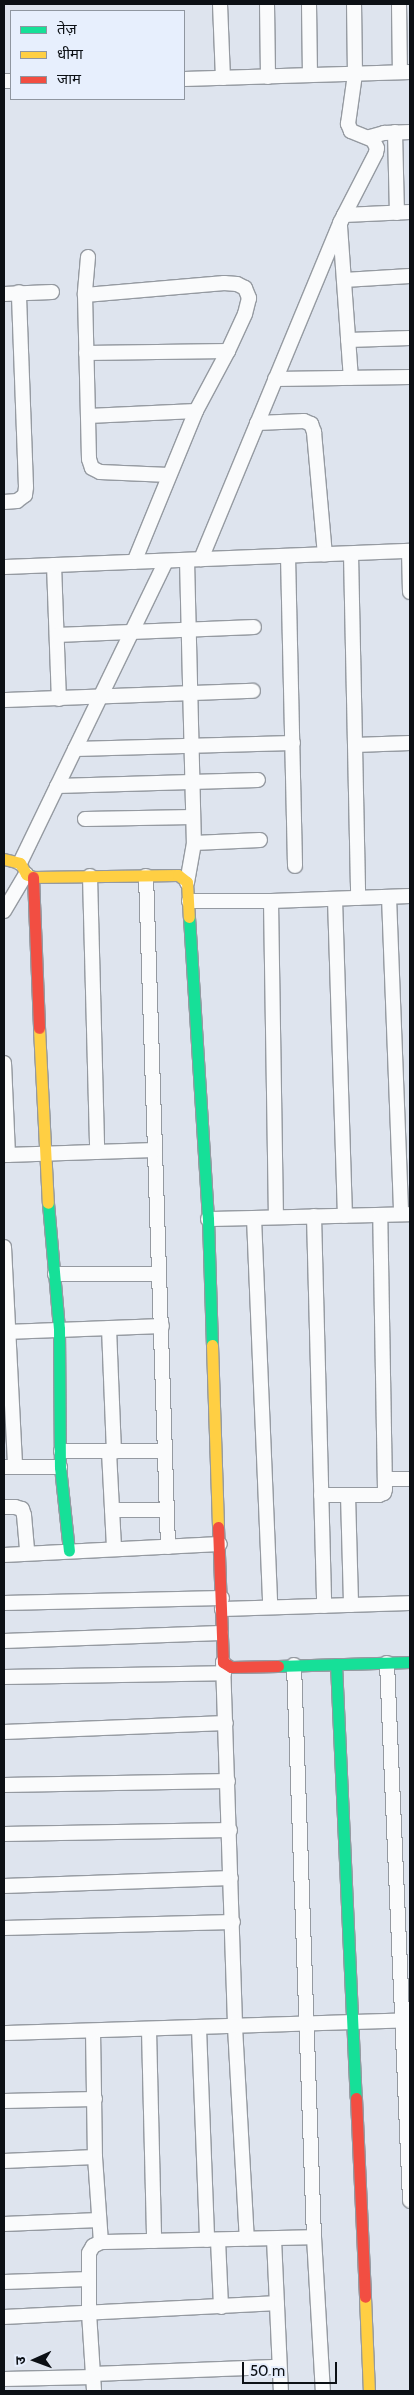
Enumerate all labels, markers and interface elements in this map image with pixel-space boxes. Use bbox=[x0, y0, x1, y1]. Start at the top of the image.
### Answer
legend bbox=[10, 10, 185, 100]
text: तेज़ bbox=[57, 20, 77, 38]
text: धीमा bbox=[57, 45, 83, 63]
text: जाम bbox=[57, 70, 81, 88]
north arrow bbox=[10, 2335, 60, 2385]
scale bar bbox=[244, 2352, 339, 2384]
text: उ bbox=[11, 2356, 29, 2365]
text: 50 m bbox=[250, 2362, 285, 2380]

